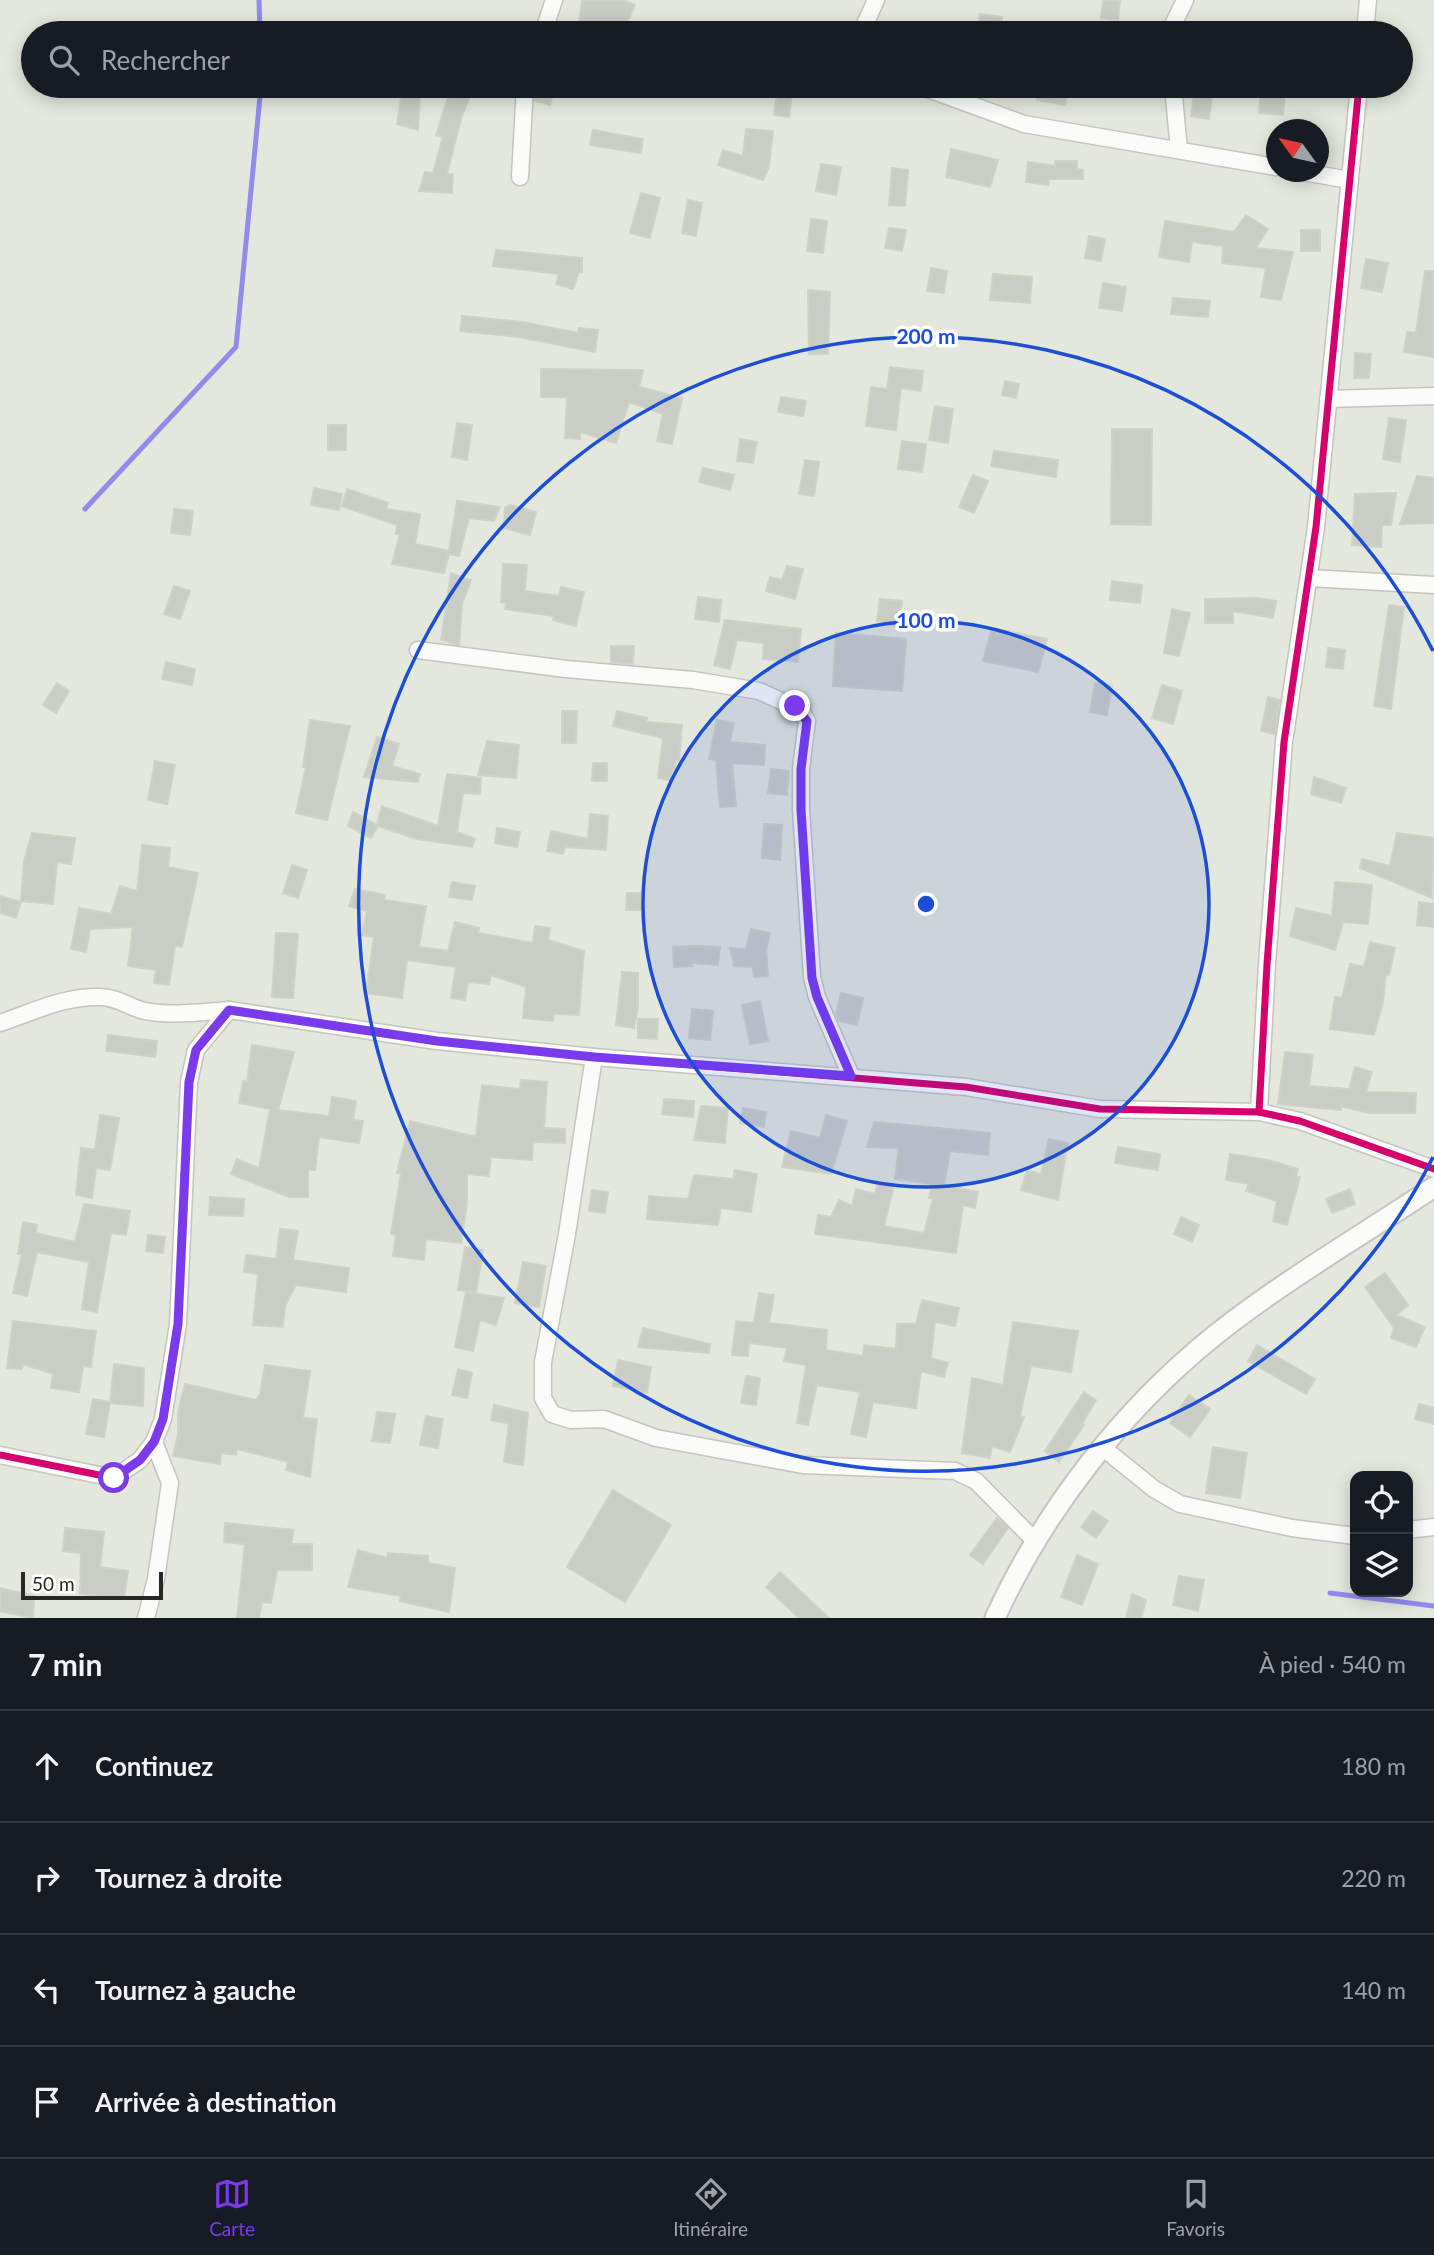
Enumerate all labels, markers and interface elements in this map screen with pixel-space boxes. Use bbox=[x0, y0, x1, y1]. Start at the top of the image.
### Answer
search box bbox=[21, 21, 1413, 98]
icon: search bbox=[45, 41, 83, 79]
text: Rechercher bbox=[101, 44, 230, 76]
north arrow bbox=[1266, 119, 1329, 182]
text: 200 m bbox=[896, 323, 956, 348]
text: 100 m bbox=[896, 607, 956, 632]
route end bbox=[779, 690, 810, 721]
centre of rings bbox=[914, 892, 938, 916]
route start bbox=[98, 1462, 129, 1493]
map controls bbox=[1350, 1471, 1413, 1597]
button: locate bbox=[1350, 1471, 1413, 1534]
button: layers bbox=[1350, 1534, 1413, 1597]
scale bar bbox=[21, 1569, 163, 1601]
text: 50 m bbox=[32, 1572, 75, 1595]
text: 7 min bbox=[28, 1646, 102, 1682]
text: À pied · 540 m bbox=[1259, 1650, 1406, 1678]
icon: ahead bbox=[28, 1747, 66, 1785]
text: Continuez bbox=[95, 1750, 213, 1782]
text: 180 m bbox=[1341, 1752, 1406, 1780]
icon: right bbox=[28, 1859, 66, 1897]
text: Tournez à droite bbox=[95, 1862, 282, 1894]
text: 220 m bbox=[1341, 1864, 1406, 1892]
icon: left bbox=[28, 1971, 66, 2009]
text: Tournez à gauche bbox=[95, 1974, 296, 2006]
text: 140 m bbox=[1341, 1976, 1406, 2004]
icon: arrive bbox=[28, 2083, 66, 2121]
text: Arrivée à destination bbox=[95, 2086, 337, 2118]
tab: Carte bbox=[209, 2175, 255, 2240]
tab: Itinéraire bbox=[673, 2175, 748, 2240]
tab: Favoris bbox=[1166, 2175, 1225, 2240]

